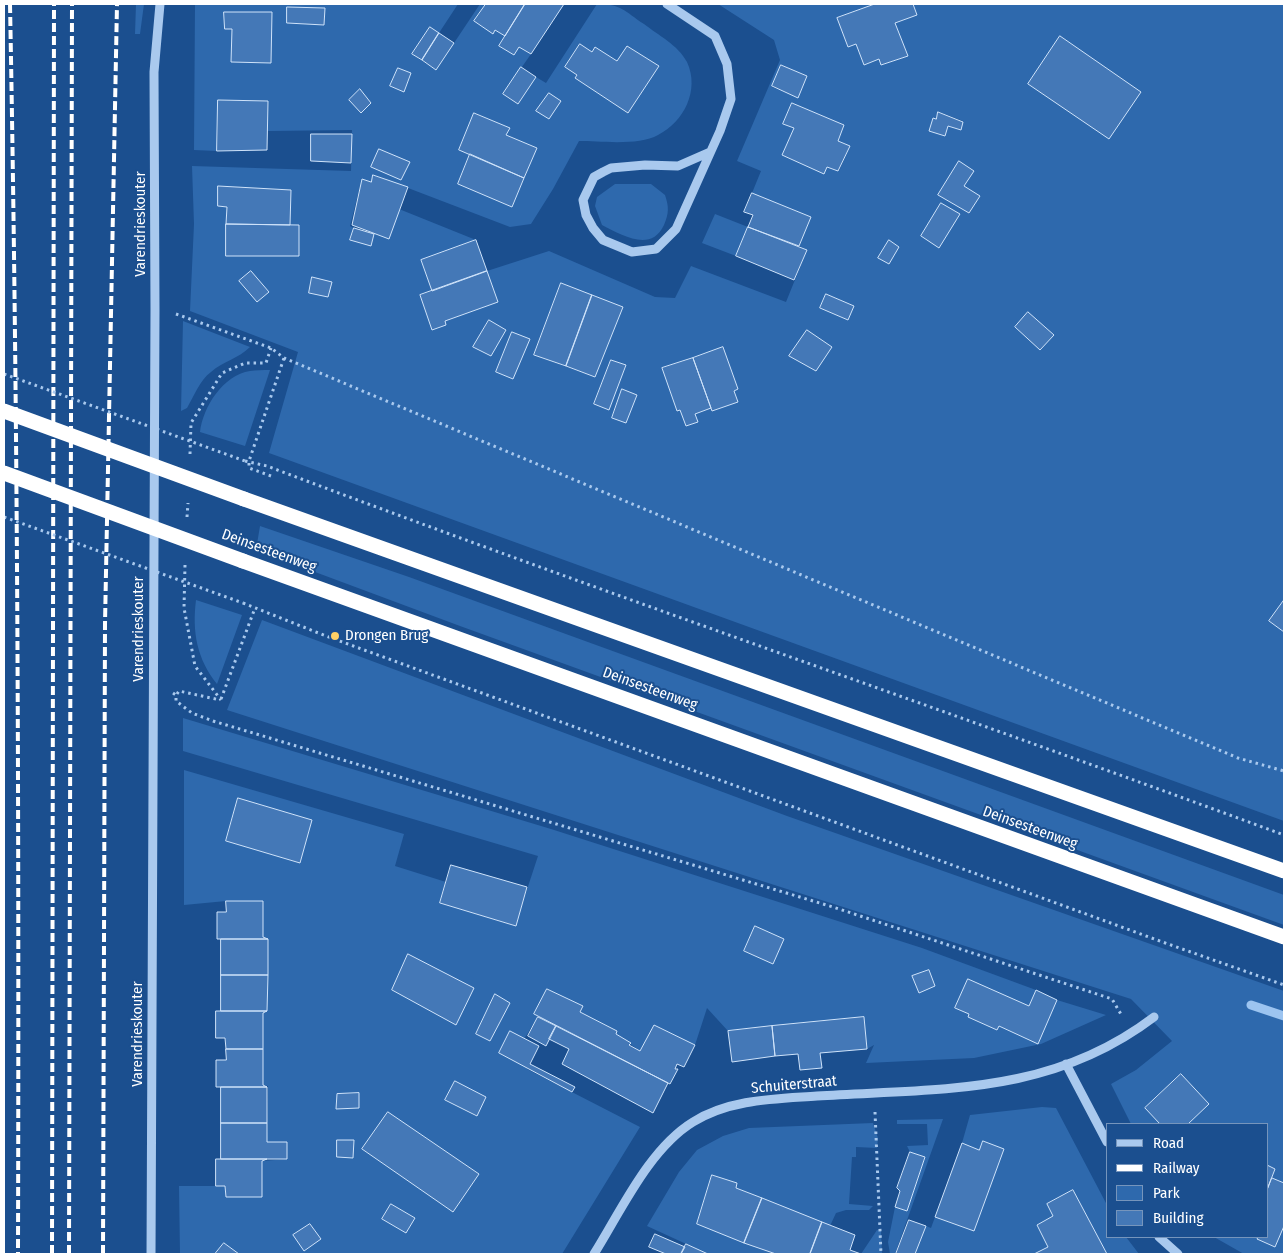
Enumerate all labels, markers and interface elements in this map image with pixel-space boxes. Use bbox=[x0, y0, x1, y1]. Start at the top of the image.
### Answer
street label: Varendrieskouter bbox=[132, 171, 150, 277]
street label: Deinsesteenweg bbox=[219, 525, 319, 577]
street label: Varendrieskouter bbox=[130, 576, 148, 682]
place label: Drongen Brug bbox=[345, 627, 428, 645]
marker: Drongen Brug bbox=[329, 630, 341, 642]
street label: Deinsesteenweg bbox=[600, 663, 700, 715]
street label: Deinsesteenweg bbox=[980, 802, 1080, 854]
street label: Varendrieskouter bbox=[129, 981, 147, 1087]
street label: Schuiterstraat bbox=[750, 1072, 838, 1098]
legend bbox=[1106, 1123, 1268, 1238]
text: Road bbox=[1153, 1134, 1184, 1152]
text: Railway bbox=[1153, 1159, 1200, 1177]
text: Park bbox=[1153, 1184, 1180, 1202]
text: Building bbox=[1153, 1209, 1204, 1227]

